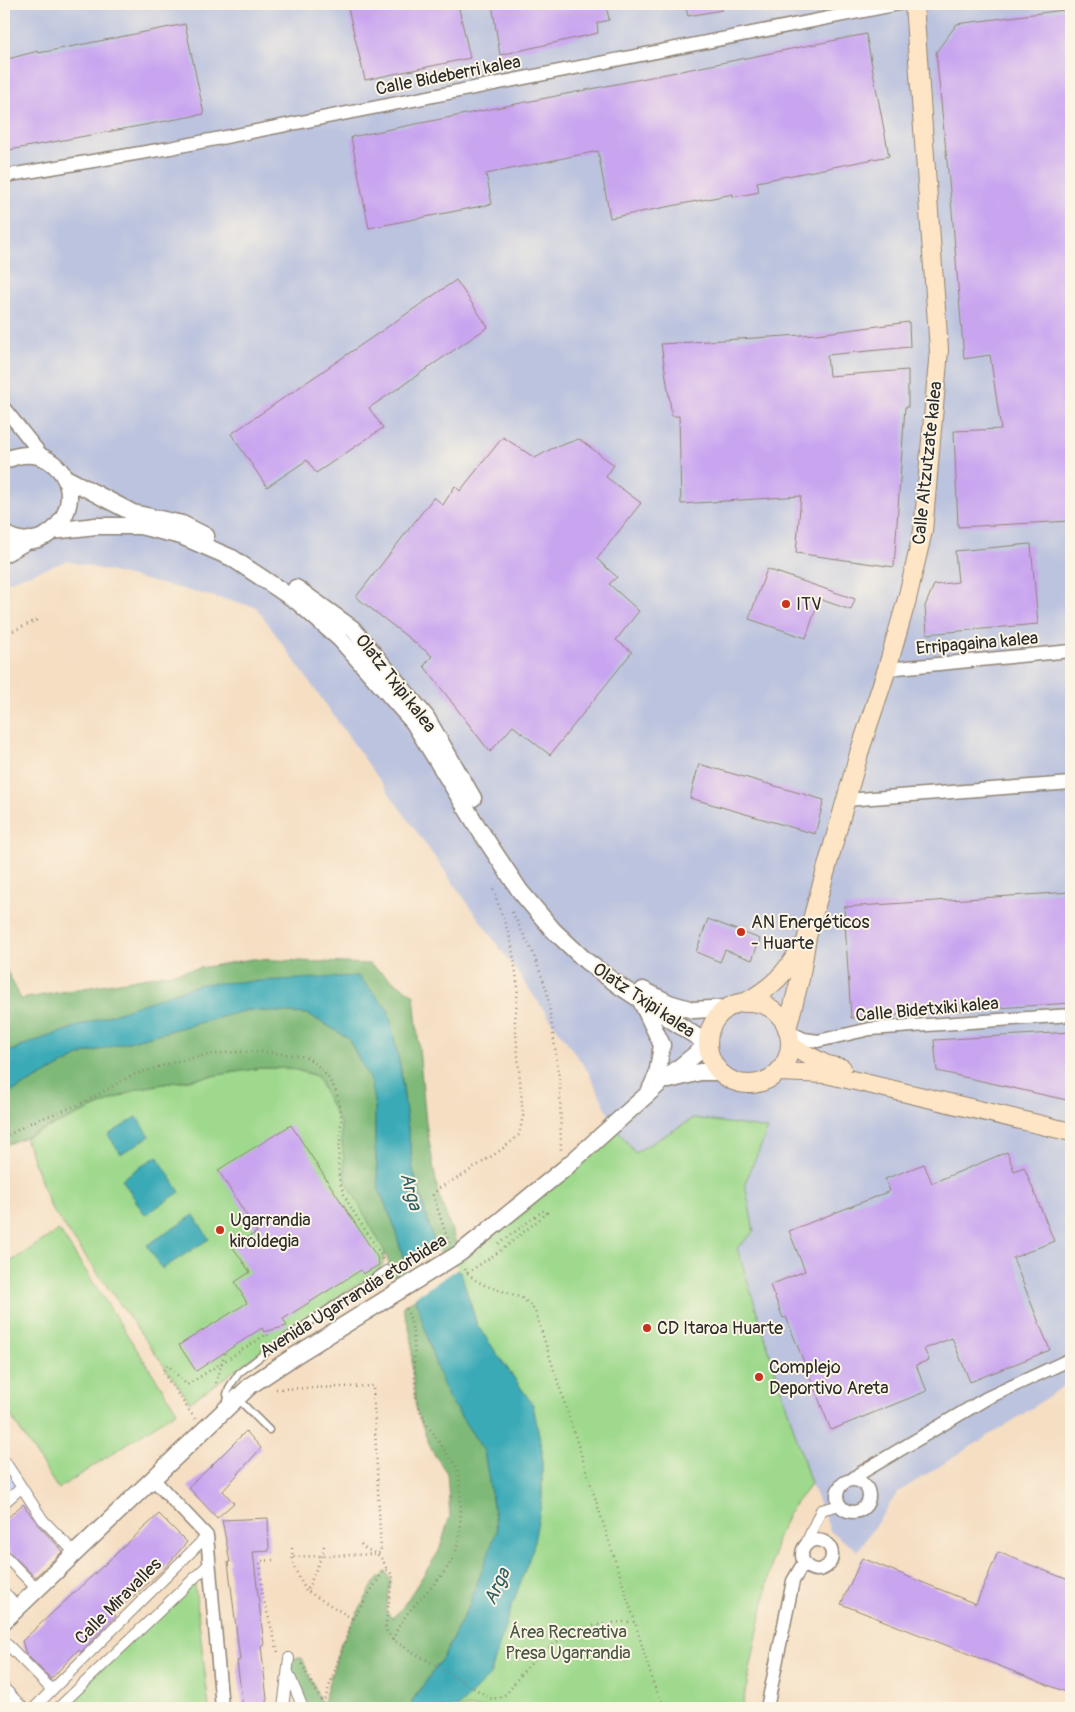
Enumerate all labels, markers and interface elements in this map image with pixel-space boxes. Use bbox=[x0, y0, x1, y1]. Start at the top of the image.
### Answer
street label: Calle Bideberri kalea bbox=[374, 50, 523, 101]
street label: Calle Altzutzate kalea bbox=[907, 380, 948, 546]
place label: ITV bbox=[796, 593, 822, 616]
marker: ITV bbox=[780, 598, 792, 610]
street label: Erripagaina kalea bbox=[915, 627, 1039, 660]
street label: Olatz Txipi kalea bbox=[350, 629, 441, 737]
place label: AN Energéticos - Huarte bbox=[751, 911, 870, 955]
marker: AN Energéticos - Huarte bbox=[735, 926, 747, 938]
street label: Olatz Txipi kalea bbox=[588, 958, 699, 1043]
street label: Calle Bidetxiki kalea bbox=[855, 992, 1000, 1027]
water label: Arga bbox=[395, 1170, 428, 1214]
place label: Ugarrandia kiroldegia bbox=[230, 1209, 311, 1253]
marker: Ugarrandia kiroldegia bbox=[214, 1224, 226, 1236]
street label: Avenida Ugarrandia etorbidea bbox=[255, 1229, 451, 1364]
place label: CD Itaroa Huarte bbox=[657, 1317, 783, 1340]
marker: CD Itaroa Huarte bbox=[641, 1322, 653, 1334]
place label: Complejo Deportivo Areta bbox=[769, 1356, 889, 1400]
marker: Complejo Deportivo Areta bbox=[753, 1371, 765, 1383]
street label: Calle Miravalles bbox=[70, 1553, 167, 1650]
water label: Arga bbox=[478, 1563, 516, 1608]
park label: Área Recreativa Presa Ugarrandia bbox=[505, 1621, 631, 1665]

